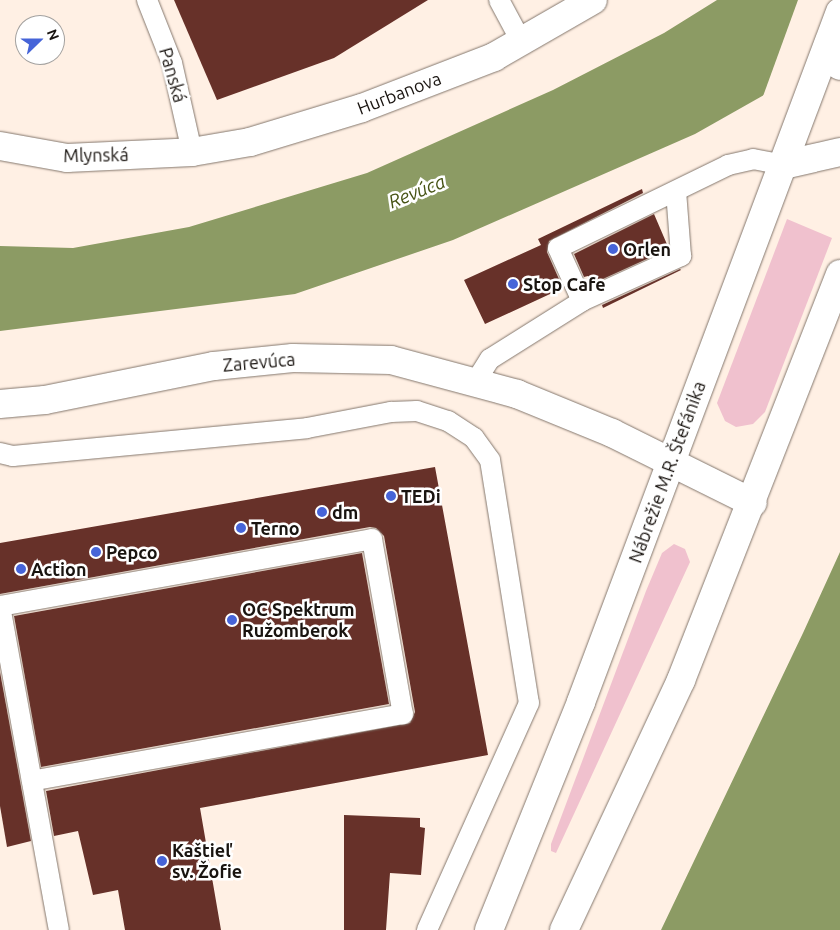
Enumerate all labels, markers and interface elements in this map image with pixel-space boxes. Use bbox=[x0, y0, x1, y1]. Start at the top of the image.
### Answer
north arrow bbox=[15, 15, 65, 65]
text: N bbox=[44, 27, 62, 43]
street label: Panská bbox=[155, 45, 191, 105]
street label: Hurbanova bbox=[354, 67, 444, 119]
street label: Mlynská bbox=[63, 144, 129, 166]
water label: Revúca bbox=[385, 170, 449, 214]
place label: Orlen bbox=[623, 238, 671, 260]
marker: Orlen bbox=[607, 243, 619, 255]
place label: Stop Cafe bbox=[523, 273, 606, 295]
marker: Stop Cafe bbox=[507, 278, 519, 290]
street label: Zarevúca bbox=[222, 348, 296, 376]
street label: Nábrežie M.R. Štefánika bbox=[624, 378, 710, 566]
place label: TEDi bbox=[401, 485, 441, 507]
marker: TEDi bbox=[385, 490, 397, 502]
place label: dm bbox=[332, 501, 358, 523]
marker: dm bbox=[316, 506, 328, 518]
place label: Terno bbox=[251, 517, 300, 539]
marker: Terno bbox=[235, 522, 247, 534]
place label: Pepco bbox=[106, 541, 158, 563]
marker: Pepco bbox=[90, 546, 102, 558]
place label: Action bbox=[31, 558, 86, 580]
marker: Action bbox=[15, 563, 27, 575]
place label: OC Spektrum Ružomberok bbox=[242, 599, 354, 642]
marker: OC Spektrum Ružomberok bbox=[226, 614, 238, 626]
place label: Kaštieľ sv. Žofie bbox=[172, 840, 242, 882]
marker: Kaštieľ sv. Žofie bbox=[156, 855, 168, 867]

